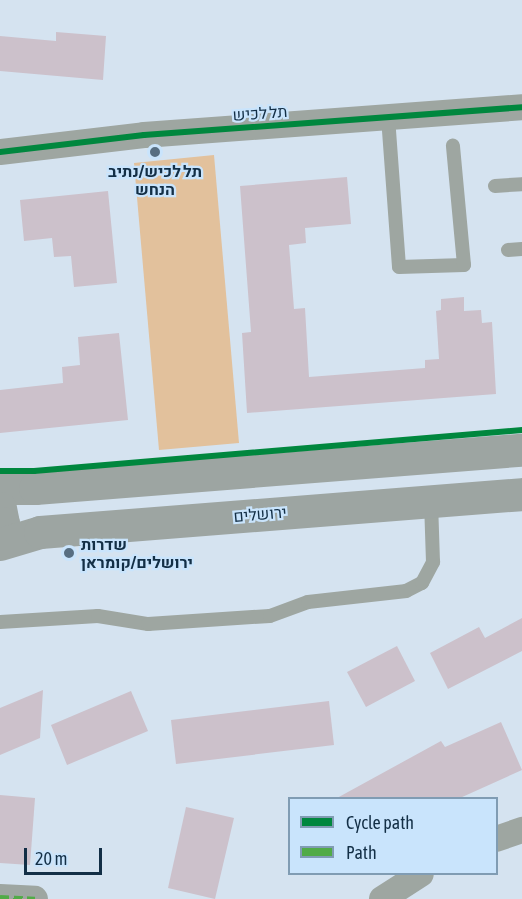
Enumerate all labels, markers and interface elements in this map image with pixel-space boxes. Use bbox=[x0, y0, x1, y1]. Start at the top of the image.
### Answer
street label: תל לכיש bbox=[232, 102, 288, 124]
marker: תל לכיש/נתיב הנחש bbox=[148, 145, 162, 159]
place label: תל לכיש/נתיב הנחש bbox=[108, 161, 202, 199]
street label: ירושלים bbox=[233, 502, 287, 526]
place label: שדרות ירושלים/קומראן bbox=[81, 534, 193, 572]
marker: שדרות ירושלים/קומראן bbox=[62, 546, 76, 560]
legend bbox=[288, 797, 498, 875]
text: Cycle path bbox=[346, 812, 414, 833]
scale bar bbox=[27, 836, 105, 874]
text: Path bbox=[346, 842, 377, 863]
text: 20 m bbox=[35, 848, 67, 869]

